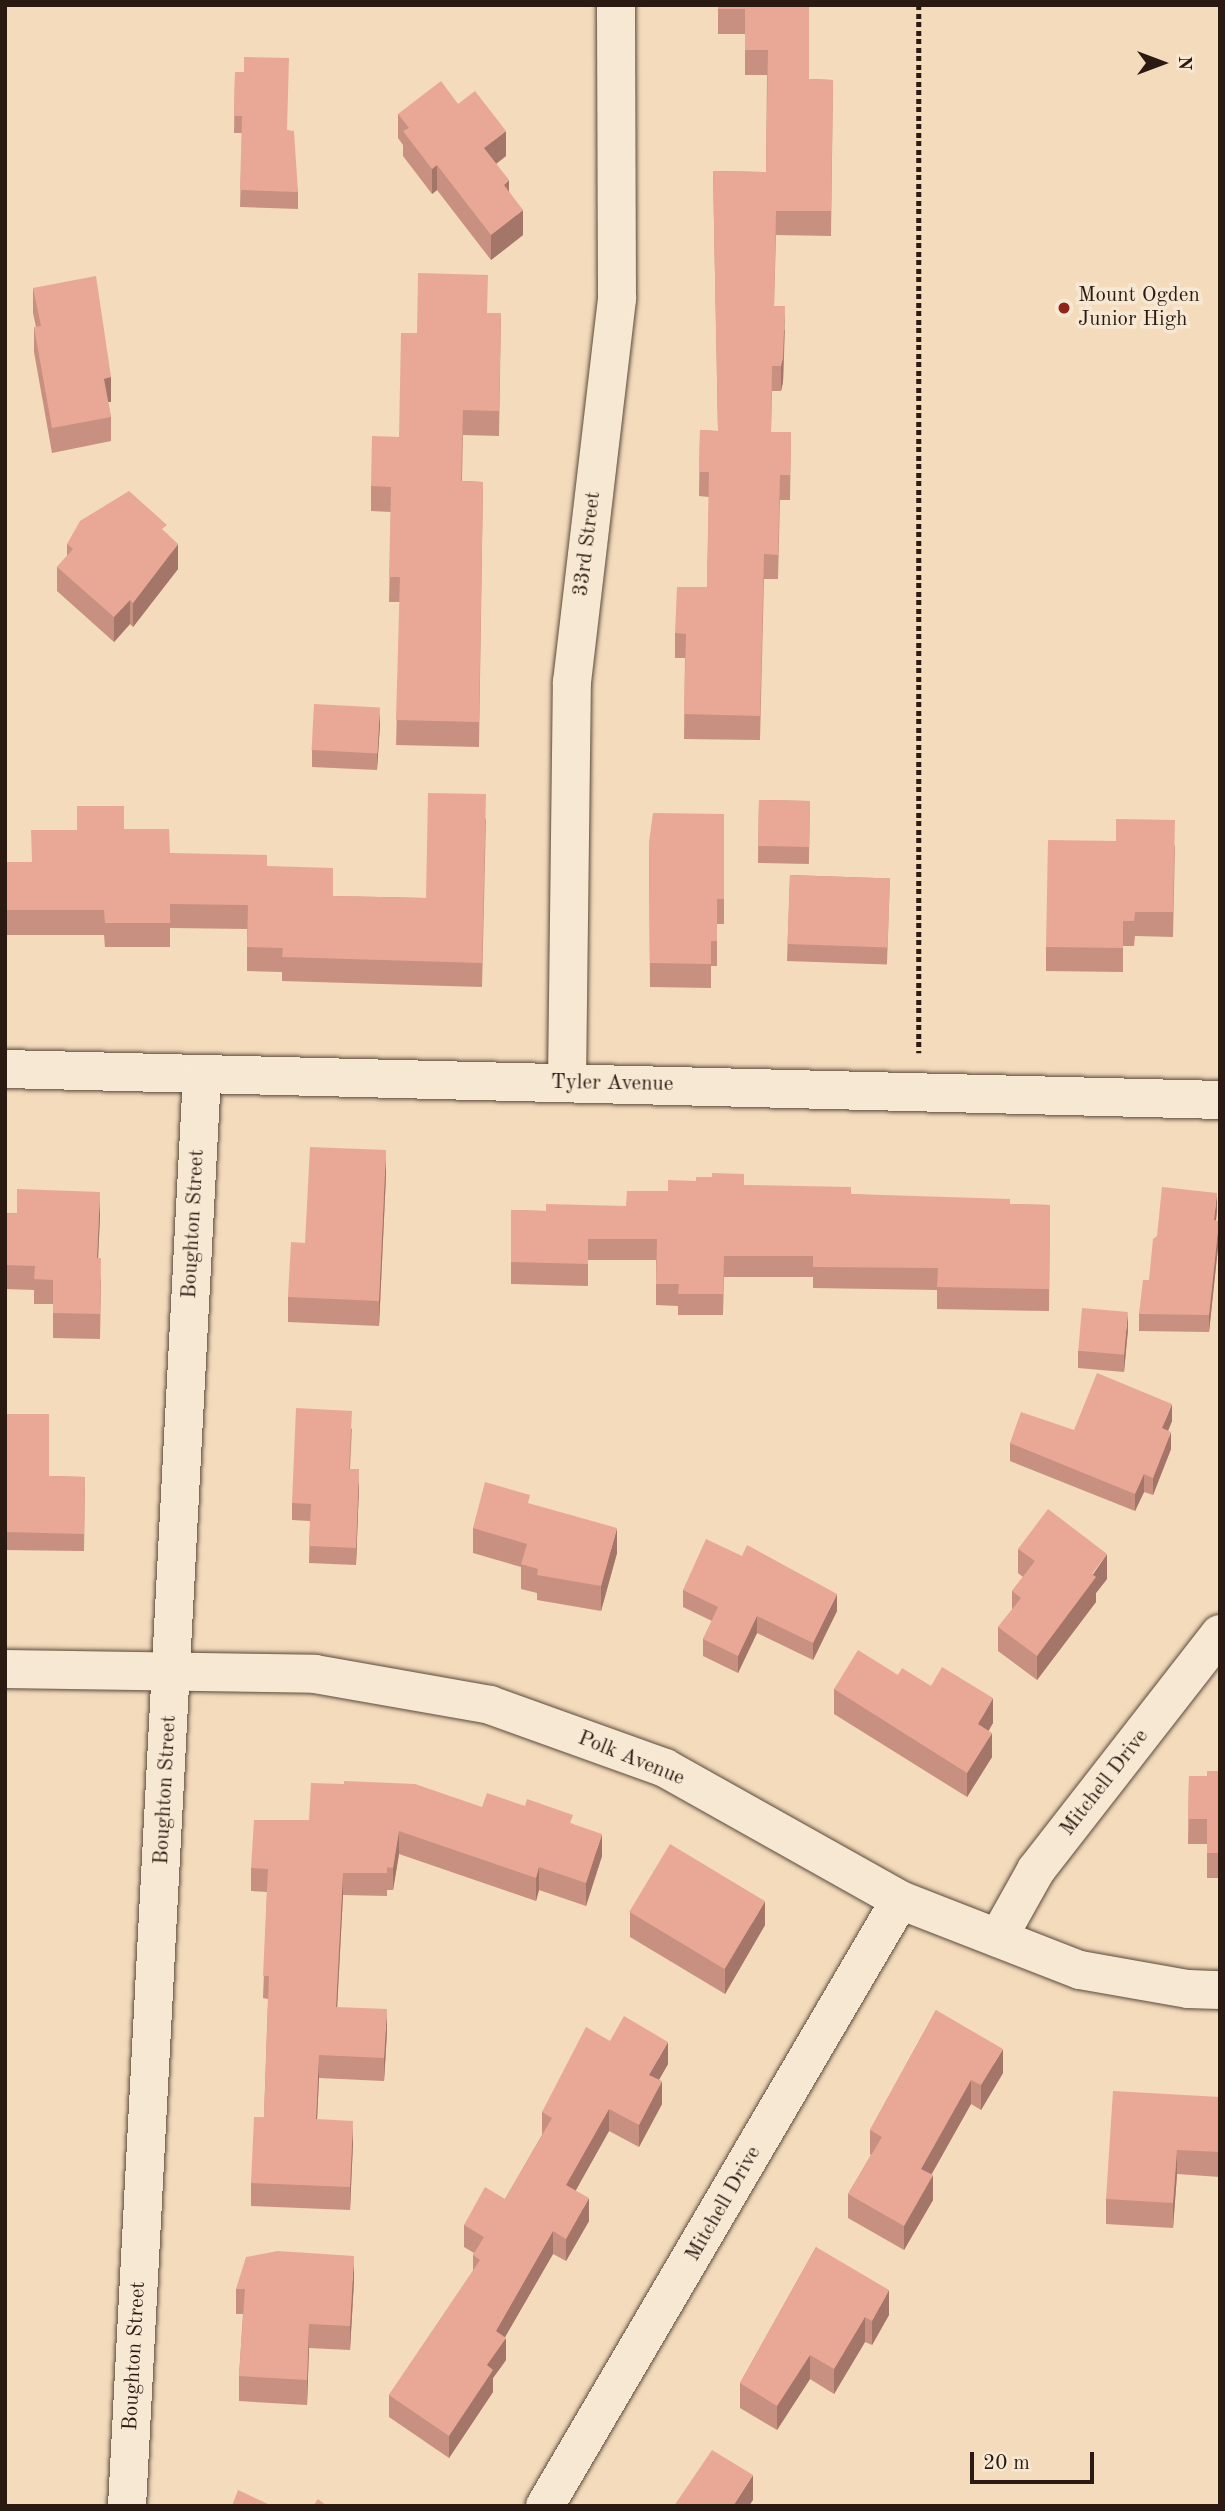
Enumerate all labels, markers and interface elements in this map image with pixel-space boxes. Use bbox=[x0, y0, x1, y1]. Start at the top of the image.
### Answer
north arrow bbox=[1127, 28, 1197, 98]
text: N bbox=[1174, 56, 1193, 70]
place label: Mount Ogden Junior High bbox=[1078, 283, 1200, 333]
marker: Mount Ogden Junior High bbox=[1056, 300, 1072, 316]
street label: 33rd Street bbox=[569, 490, 607, 598]
street label: Tyler Avenue bbox=[550, 1070, 674, 1098]
street label: Boughton Street bbox=[178, 1149, 210, 1299]
street label: Boughton Street bbox=[150, 1715, 182, 1865]
street label: Mitchell Drive bbox=[1056, 1725, 1154, 1841]
street label: Polk Avenue bbox=[574, 1726, 688, 1792]
street label: Mitchell Drive bbox=[681, 2142, 767, 2266]
street label: Boughton Street bbox=[119, 2281, 151, 2431]
scale bar bbox=[973, 2438, 1097, 2482]
text: 20 m bbox=[983, 2453, 1030, 2474]

